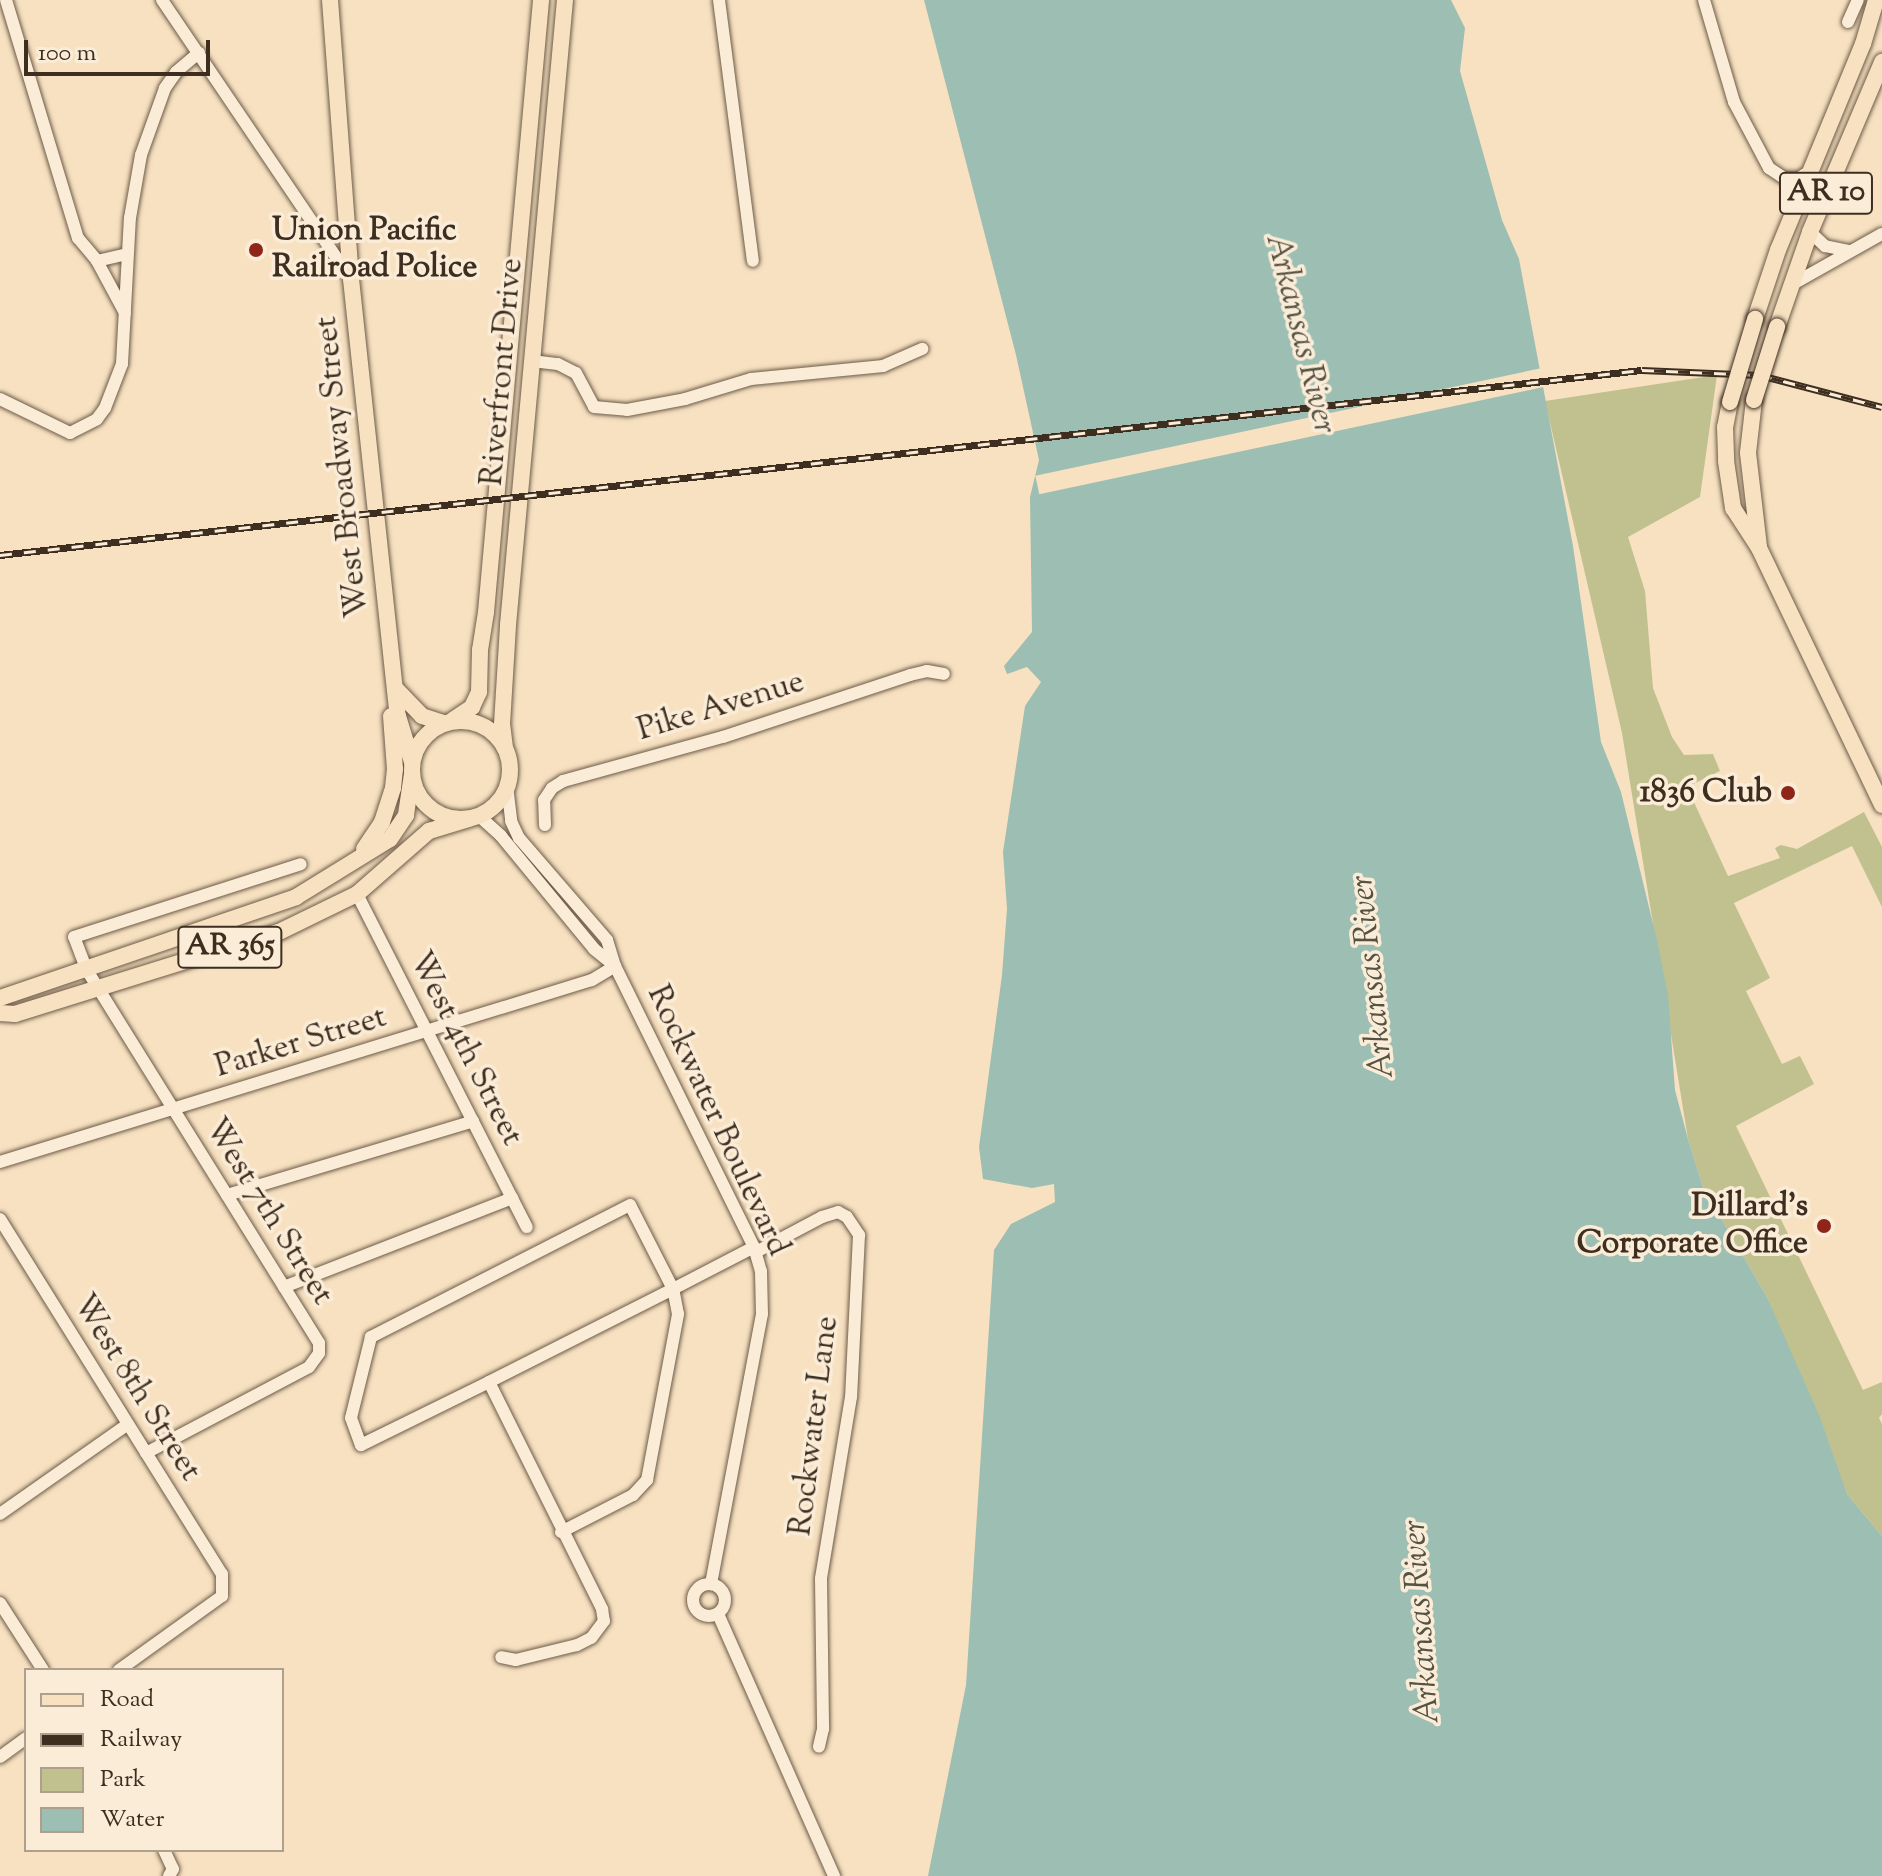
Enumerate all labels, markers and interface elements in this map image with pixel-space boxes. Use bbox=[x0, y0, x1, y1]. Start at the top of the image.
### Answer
scale bar bbox=[28, 24, 214, 74]
text: 100 m bbox=[38, 37, 96, 71]
road number: AR 10 bbox=[1778, 167, 1874, 219]
place label: Union Pacific Railroad Police bbox=[272, 213, 477, 288]
water label: Arkansas River bbox=[1255, 230, 1345, 438]
marker: Union Pacific Railroad Police bbox=[247, 241, 265, 259]
street label: Riverfront Drive bbox=[474, 257, 532, 487]
street label: West Broadway Street bbox=[308, 314, 378, 620]
street label: Pike Avenue bbox=[633, 663, 809, 751]
place label: 1836 Club bbox=[1640, 774, 1772, 812]
marker: 1836 Club bbox=[1779, 784, 1797, 802]
water label: Arkansas River bbox=[1342, 873, 1404, 1081]
road number: AR 365 bbox=[176, 921, 284, 973]
street label: West 4th Street bbox=[400, 946, 530, 1152]
street label: Rockwater Boulevard bbox=[637, 980, 797, 1262]
street label: Parker Street bbox=[211, 999, 391, 1087]
street label: West 7th Street bbox=[195, 1112, 341, 1312]
place label: Dillard's Corporate Office bbox=[1577, 1189, 1808, 1264]
marker: Dillard's Corporate Office bbox=[1815, 1217, 1833, 1235]
street label: West 8th Street bbox=[63, 1288, 209, 1488]
street label: Rockwater Lane bbox=[782, 1314, 848, 1538]
water label: Arkansas River bbox=[1395, 1518, 1449, 1726]
legend bbox=[24, 1668, 284, 1852]
text: Road bbox=[100, 1683, 154, 1717]
text: Railway bbox=[100, 1723, 182, 1757]
text: Park bbox=[100, 1763, 146, 1797]
text: Water bbox=[100, 1803, 164, 1837]

